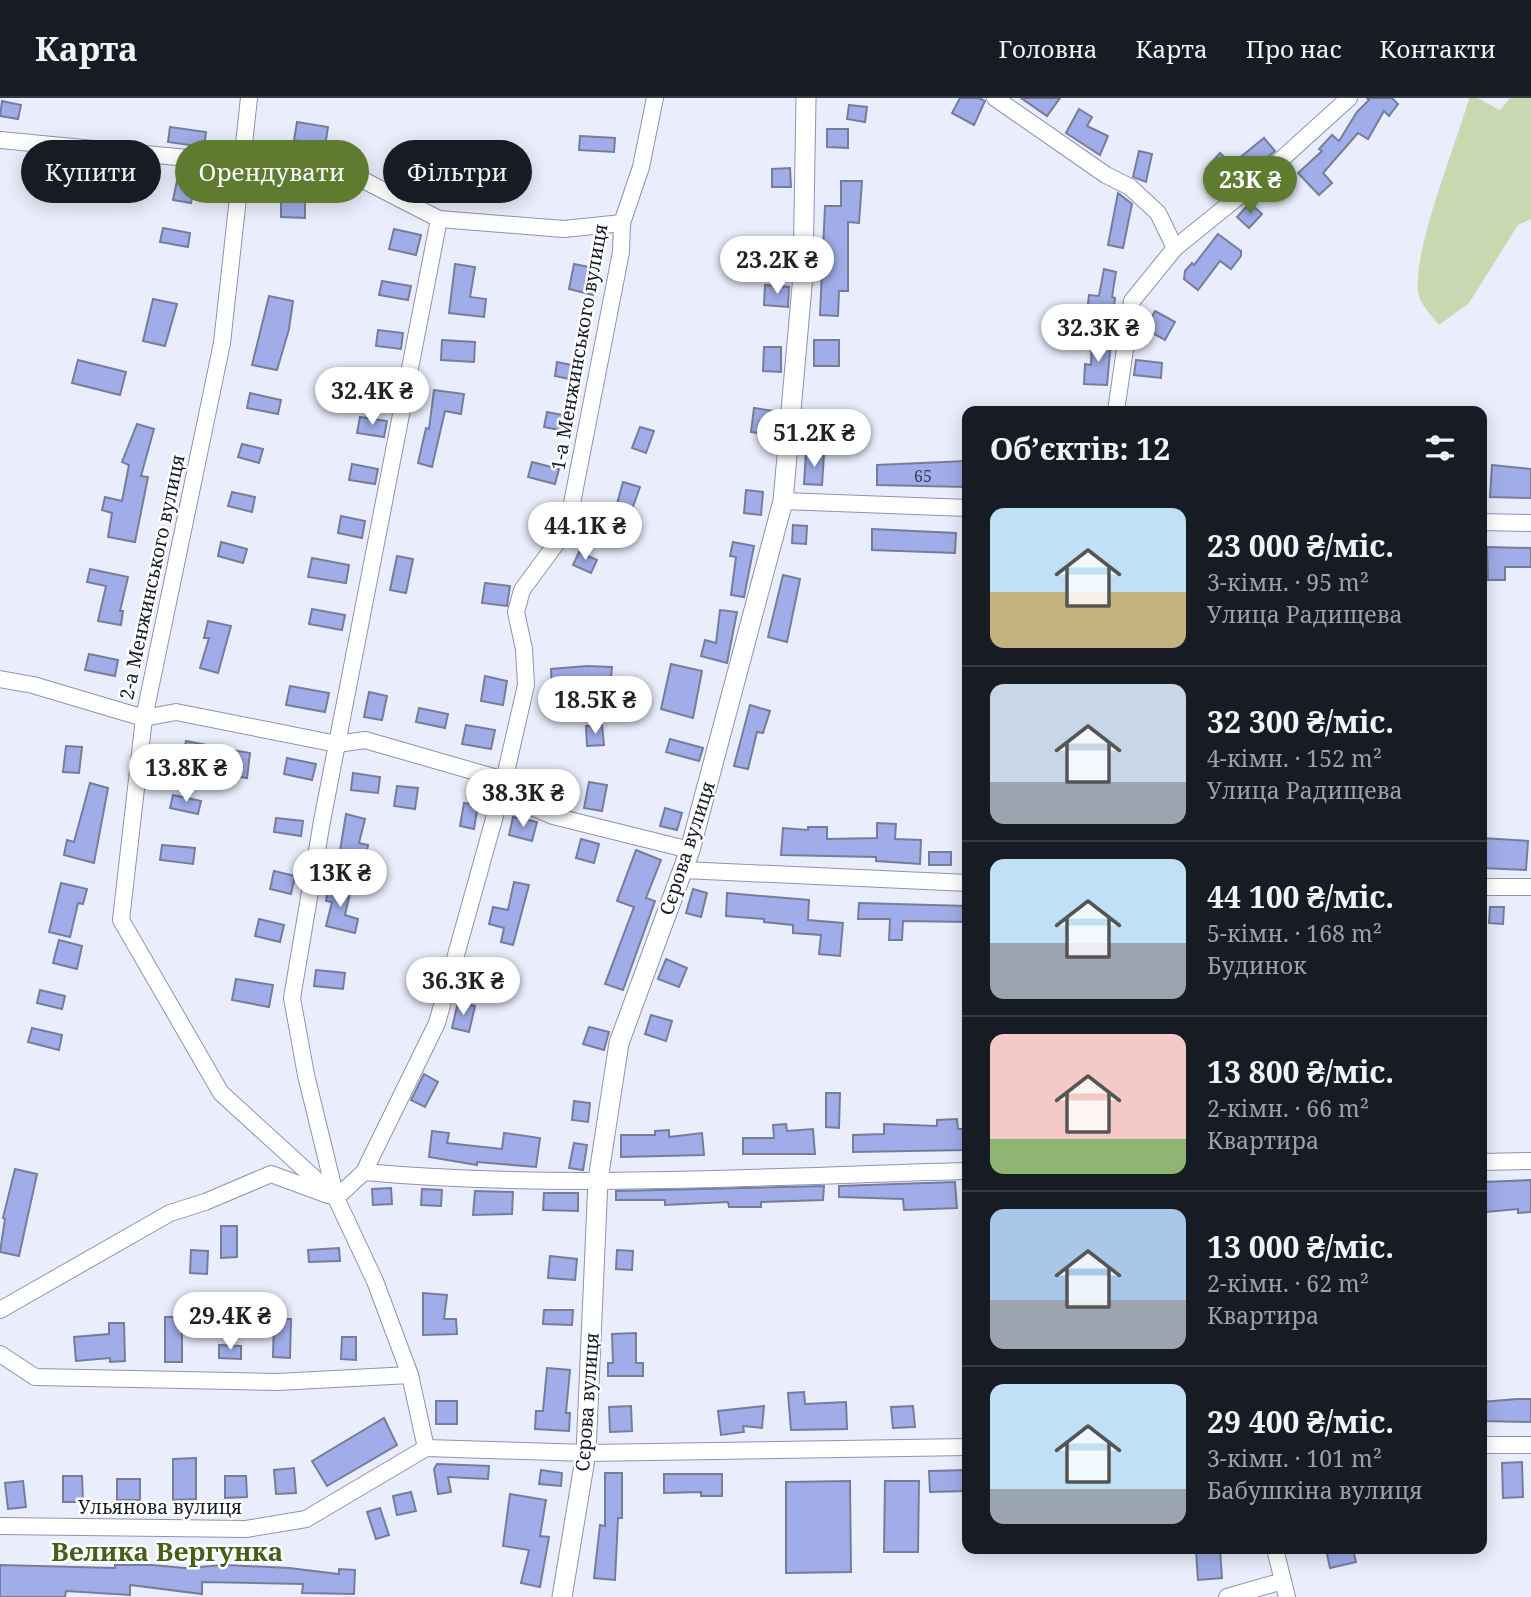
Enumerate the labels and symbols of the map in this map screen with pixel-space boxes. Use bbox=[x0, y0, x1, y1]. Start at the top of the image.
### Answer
pin: 23K ₴ bbox=[1201, 156, 1299, 216]
street label: 1-а Менжинського вулиця bbox=[544, 221, 614, 472]
pin: 23.2K ₴ bbox=[712, 236, 842, 296]
pin: 32.3K ₴ bbox=[1033, 304, 1163, 364]
pin: 32.4K ₴ bbox=[307, 368, 437, 427]
pin: 51.2K ₴ bbox=[749, 410, 879, 469]
street label: 2-а Менжинського вулиця bbox=[113, 452, 191, 702]
house number: 65 bbox=[914, 465, 932, 487]
pin: 44.1K ₴ bbox=[520, 503, 650, 562]
pin: 18.5K ₴ bbox=[530, 676, 660, 736]
pin: 13.8K ₴ bbox=[121, 744, 251, 804]
pin: 38.3K ₴ bbox=[458, 770, 588, 829]
street label: Сєрова вулиця bbox=[653, 777, 721, 918]
pin: 13K ₴ bbox=[291, 850, 389, 909]
pin: 36.3K ₴ bbox=[398, 958, 528, 1017]
pin: 29.4K ₴ bbox=[165, 1292, 295, 1352]
street label: Сєрова вулиця bbox=[569, 1331, 605, 1473]
street label: Ульянова вулиця bbox=[78, 1494, 242, 1520]
district label: Велика Вергунка bbox=[51, 1533, 283, 1569]

